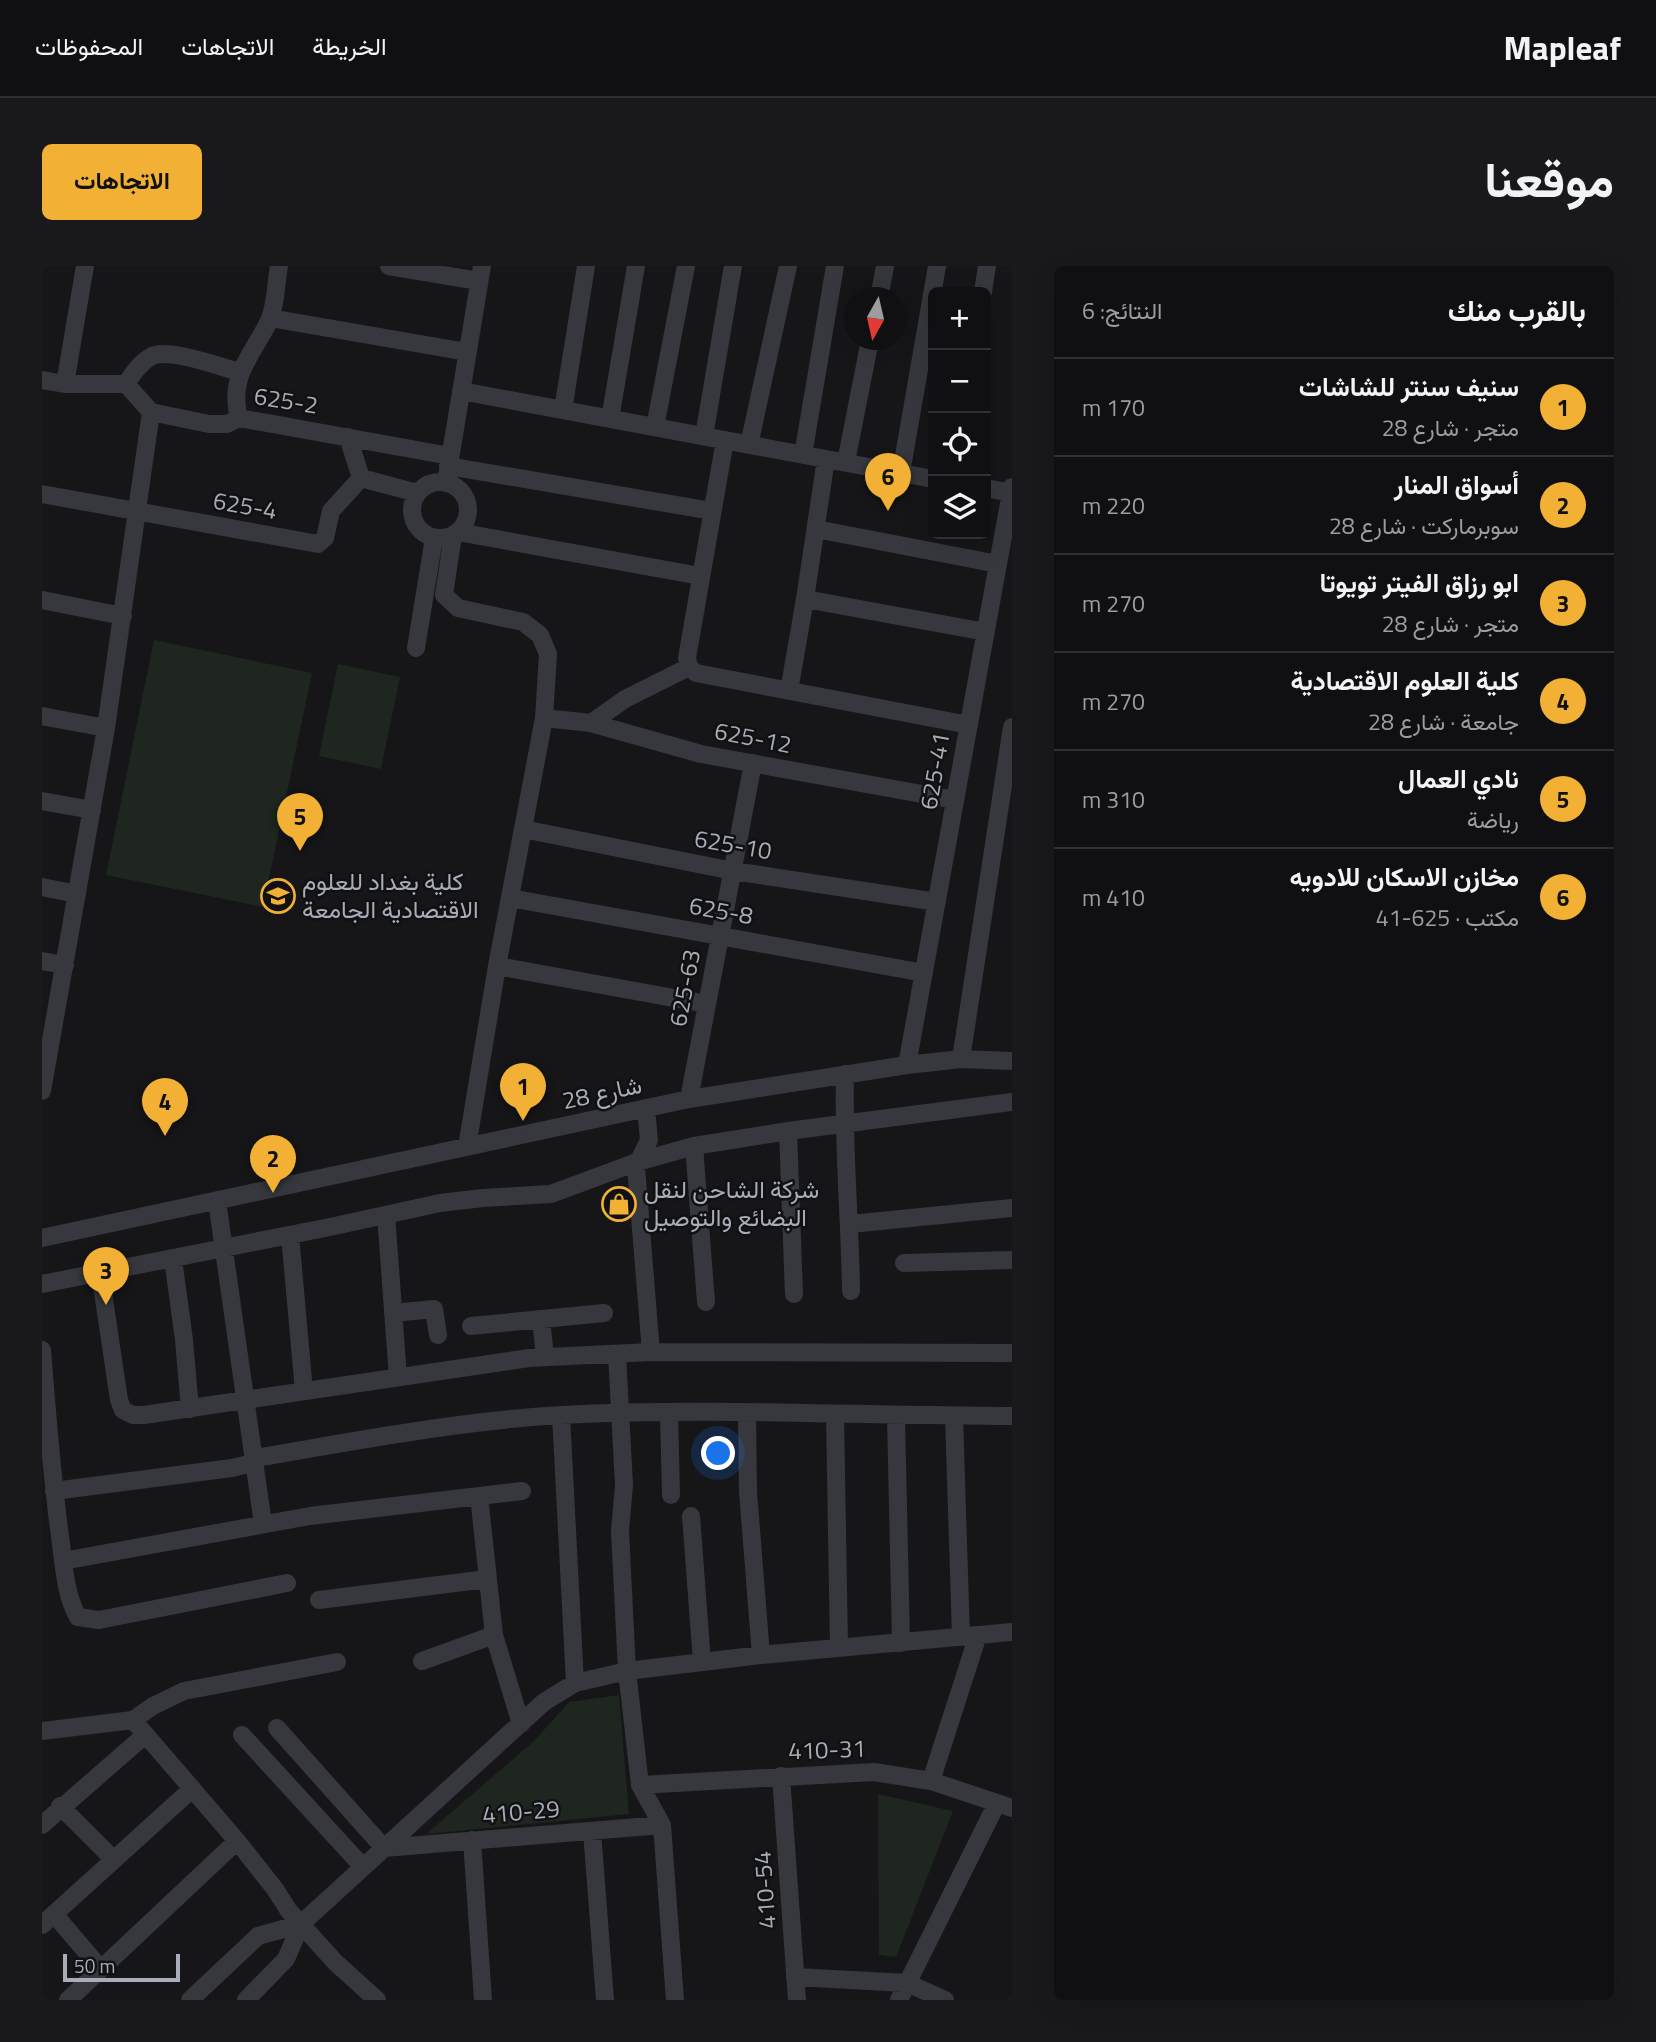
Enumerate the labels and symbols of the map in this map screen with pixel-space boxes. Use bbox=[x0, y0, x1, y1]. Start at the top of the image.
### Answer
north arrow bbox=[844, 287, 907, 350]
street label: 625-2 bbox=[252, 377, 321, 423]
pin: 6 bbox=[865, 453, 911, 511]
street label: 625-4 bbox=[210, 482, 280, 528]
street label: 625-12 bbox=[712, 712, 795, 762]
street label: 625-41 bbox=[910, 729, 958, 812]
pin: 5 bbox=[277, 793, 323, 851]
street label: 625-10 bbox=[692, 820, 775, 868]
place label: كلية بغداد للعلوم الاقتصادية الجامعة bbox=[302, 863, 478, 927]
school or university icon: كلية بغداد للعلوم الاقتصادية الجامعة bbox=[259, 877, 297, 915]
street label: 625-8 bbox=[686, 887, 756, 933]
street label: 625-63 bbox=[659, 946, 709, 1029]
pin: 1 bbox=[500, 1063, 546, 1121]
street label: شارع 28 bbox=[559, 1066, 645, 1118]
pin: 4 bbox=[142, 1078, 188, 1136]
pin: 2 bbox=[250, 1135, 296, 1193]
place label: شركة الشاحن لنقل البضائع والتوصيل bbox=[644, 1171, 819, 1235]
shop icon: شركة الشاحن لنقل البضائع والتوصيل bbox=[600, 1185, 638, 1223]
pin: 3 bbox=[83, 1247, 129, 1305]
your location bbox=[701, 1436, 735, 1470]
street label: 410-31 bbox=[788, 1730, 866, 1768]
street label: 410-29 bbox=[481, 1790, 561, 1832]
street label: 410-54 bbox=[743, 1850, 785, 1930]
scale bar bbox=[63, 1951, 180, 1983]

